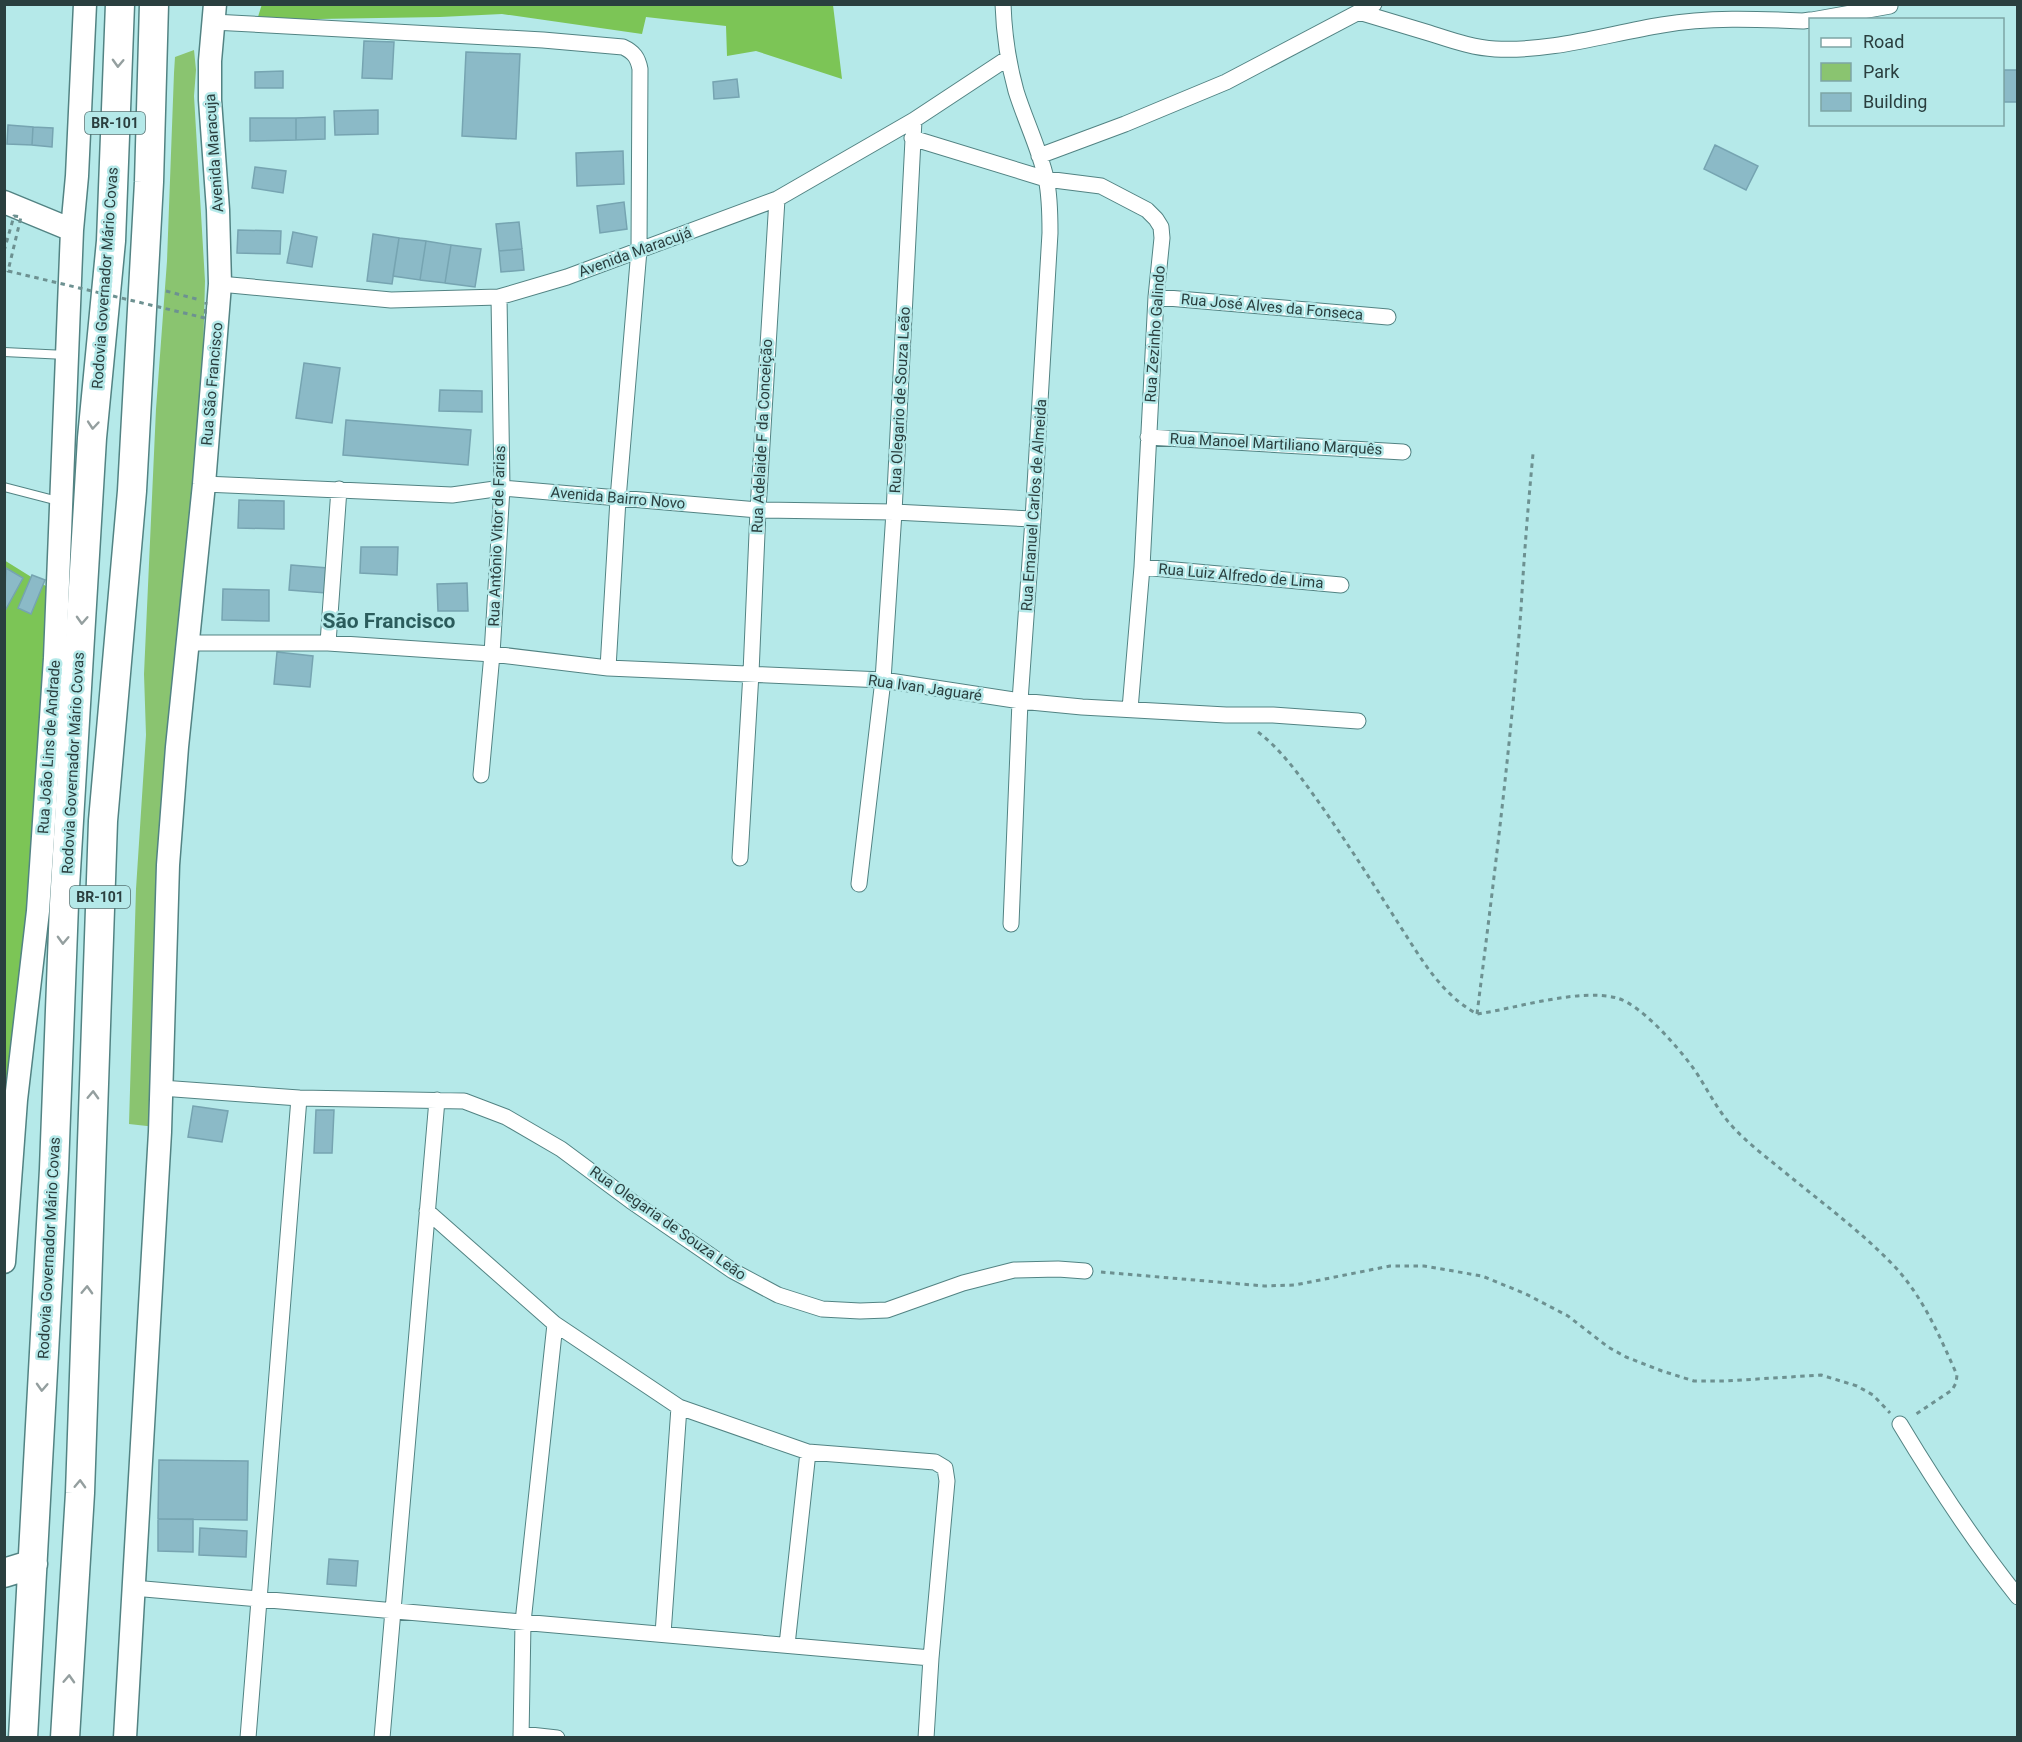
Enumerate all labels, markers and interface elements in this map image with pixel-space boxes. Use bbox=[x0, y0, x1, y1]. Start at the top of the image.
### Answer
legend bbox=[1809, 18, 2004, 126]
text: Road bbox=[1863, 31, 1904, 52]
one-way arrow bbox=[111, 58, 124, 67]
text: Park bbox=[1863, 61, 1900, 82]
text: Building bbox=[1863, 91, 1927, 112]
street label: Avenida Maracuja bbox=[201, 93, 227, 213]
road number: BR-101 bbox=[85, 112, 145, 134]
street label: Rodovia Governador Mário Covas bbox=[88, 167, 122, 389]
street label: Avenida Maracujá bbox=[576, 223, 694, 281]
street label: Rua Zezinho Galindo bbox=[1141, 265, 1169, 403]
street label: Rua José Alves da Fonseca bbox=[1180, 290, 1364, 324]
street label: Rua Olegario de Souza Leão bbox=[886, 306, 914, 494]
street label: Rua São Francisco bbox=[198, 322, 226, 446]
street label: Rua Adelaide F da Conceição bbox=[748, 339, 776, 533]
street label: Rua Emanuel Carlos de Almeida bbox=[1018, 398, 1050, 612]
one-way arrow bbox=[87, 421, 100, 430]
street label: Rua Manoel Martiliano Marquês bbox=[1169, 429, 1383, 459]
street label: Rua Antônio Vitor de Farias bbox=[485, 445, 509, 627]
street label: Avenida Bairro Novo bbox=[550, 483, 686, 513]
street label: Rua Luiz Alfredo de Lima bbox=[1158, 560, 1324, 592]
district label: São Francisco bbox=[323, 609, 456, 633]
one-way arrow bbox=[75, 615, 88, 624]
street label: Rodovia Governador Mário Covas bbox=[58, 652, 88, 874]
street label: Rua João Lins de Andrade bbox=[34, 659, 64, 834]
street label: Rua Ivan Jaguaré bbox=[867, 671, 983, 705]
road number: BR-101 bbox=[70, 886, 130, 908]
one-way arrow bbox=[56, 936, 69, 945]
one-way arrow bbox=[87, 1090, 100, 1099]
street label: Rodovia Governador Mário Covas bbox=[34, 1137, 64, 1359]
street label: Rua Olegaria de Souza Leão bbox=[586, 1162, 750, 1284]
one-way arrow bbox=[80, 1285, 93, 1294]
one-way arrow bbox=[36, 1382, 49, 1391]
one-way arrow bbox=[74, 1480, 86, 1489]
one-way arrow bbox=[62, 1675, 75, 1684]

